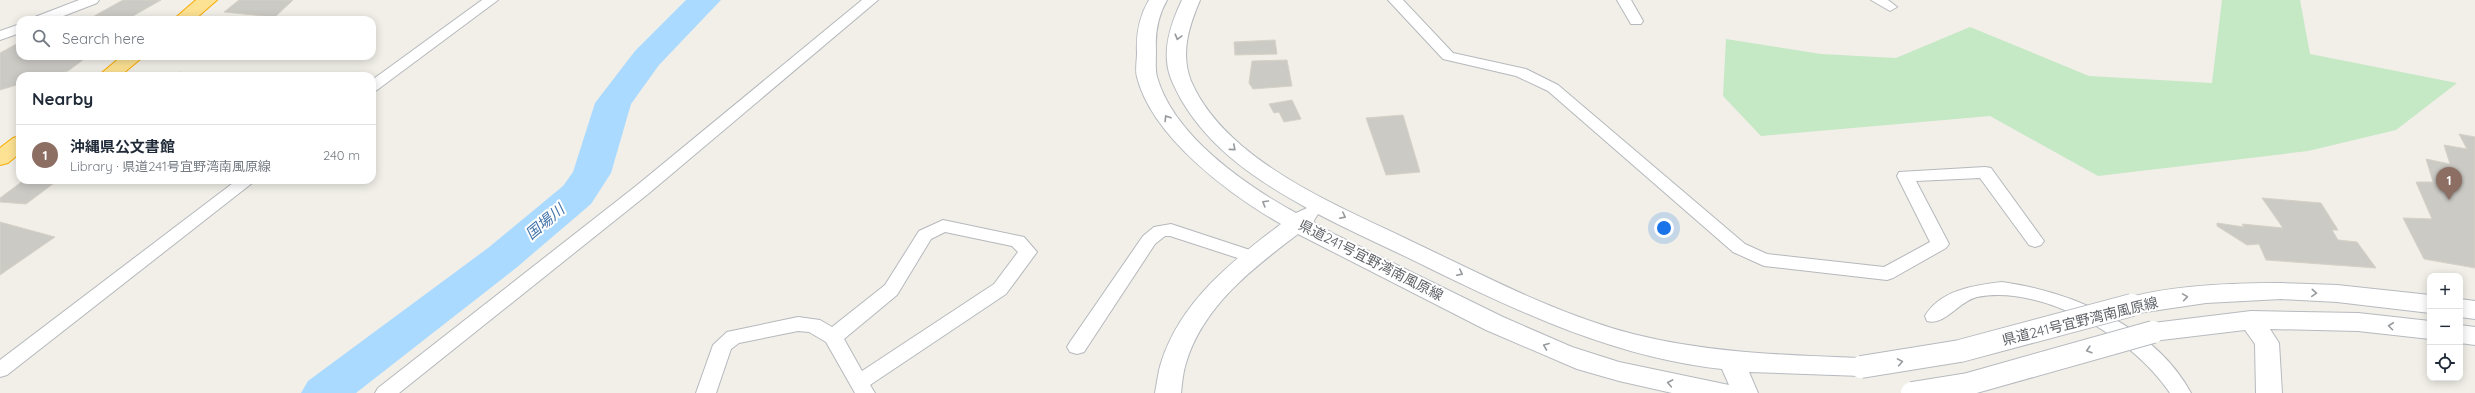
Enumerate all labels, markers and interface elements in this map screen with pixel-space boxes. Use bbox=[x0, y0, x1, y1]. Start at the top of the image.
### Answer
search box bbox=[16, 16, 376, 60]
icon: search bbox=[30, 27, 52, 49]
text: Search here bbox=[62, 29, 145, 48]
one-way arrow bbox=[1174, 33, 1183, 40]
text: Nearby bbox=[32, 88, 93, 109]
one-way arrow bbox=[1165, 115, 1172, 122]
text: 沖縄県公文書館 bbox=[70, 137, 175, 156]
one-way arrow bbox=[1228, 143, 1235, 150]
text: 1 bbox=[42, 147, 48, 163]
text: 240 m bbox=[323, 147, 360, 163]
text: Library · 県道241号宜野湾南風原線 bbox=[70, 158, 271, 174]
pin: 1 bbox=[2436, 167, 2462, 200]
water label: 国場川 bbox=[521, 199, 570, 243]
one-way arrow bbox=[1262, 200, 1269, 208]
one-way arrow bbox=[1339, 211, 1346, 219]
street label: 県道241号宜野湾南風原線 bbox=[1296, 216, 1446, 304]
your location bbox=[1654, 218, 1674, 238]
one-way arrow bbox=[1455, 268, 1463, 276]
map controls bbox=[2427, 273, 2463, 381]
button: + bbox=[2427, 273, 2463, 309]
one-way arrow bbox=[2311, 289, 2317, 298]
street label: 県道241号宜野湾南風原線 bbox=[2000, 293, 2160, 349]
one-way arrow bbox=[2182, 293, 2188, 302]
button: − bbox=[2427, 309, 2463, 345]
one-way arrow bbox=[2388, 322, 2394, 331]
one-way arrow bbox=[1542, 343, 1549, 351]
one-way arrow bbox=[2086, 345, 2093, 354]
button: locate bbox=[2427, 345, 2463, 381]
one-way arrow bbox=[1897, 358, 1903, 367]
one-way arrow bbox=[1667, 380, 1673, 388]

